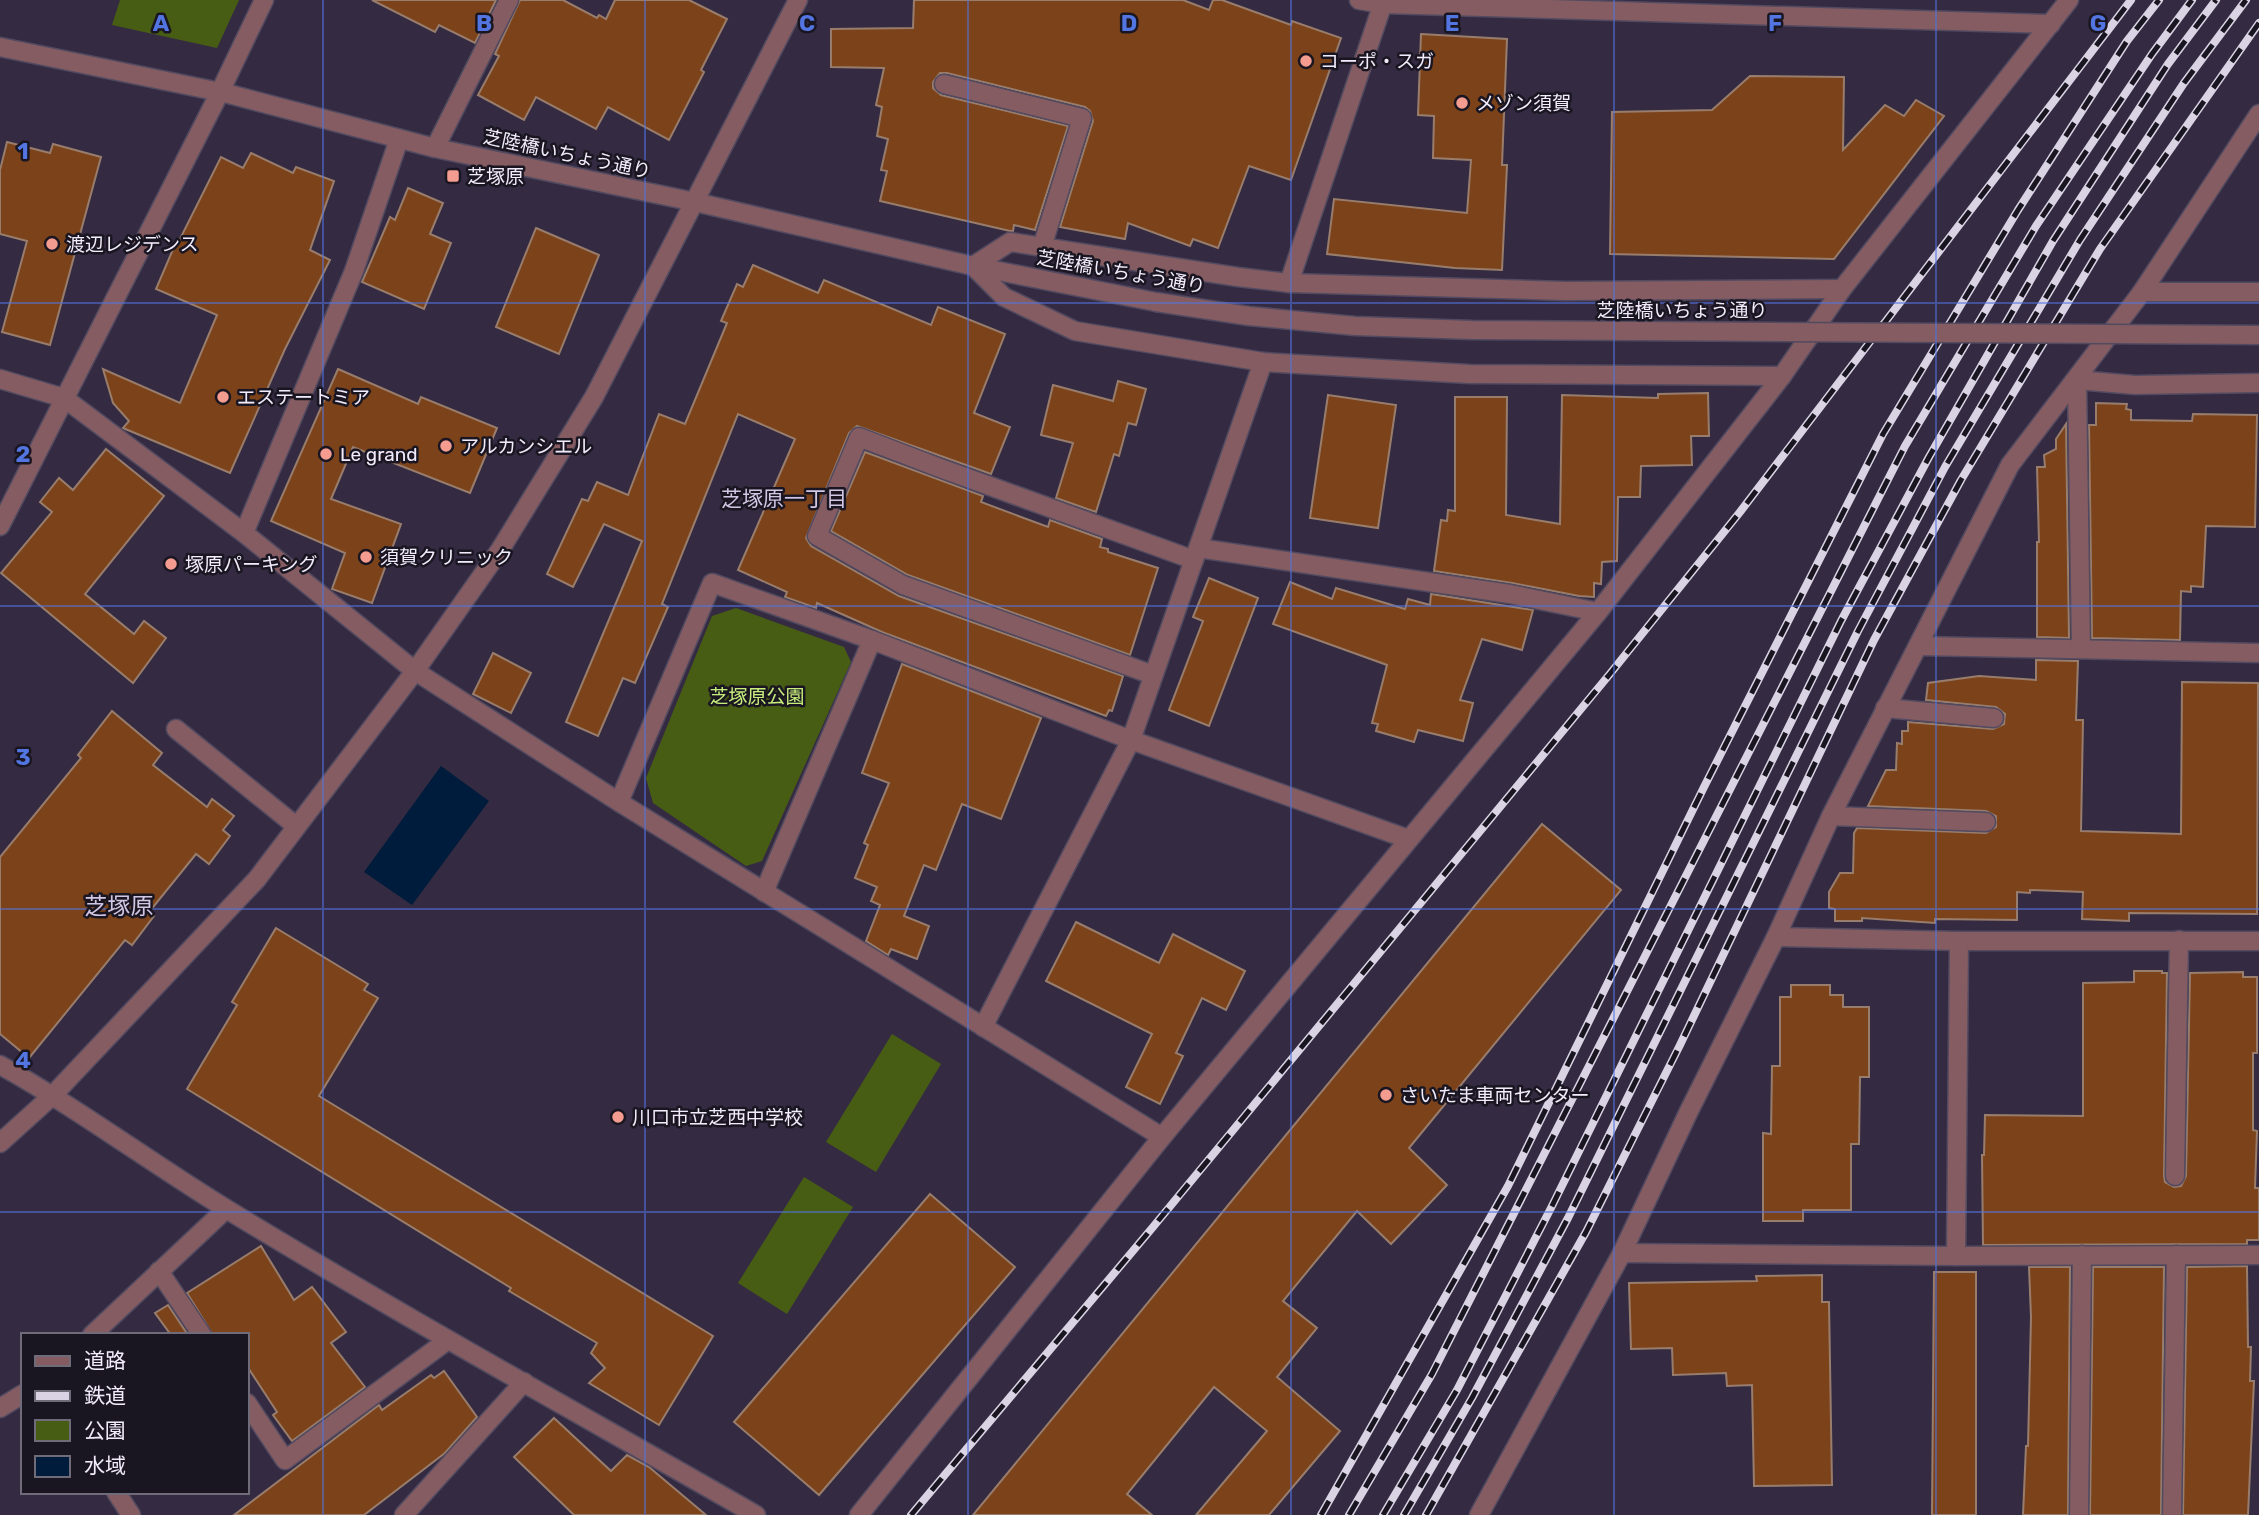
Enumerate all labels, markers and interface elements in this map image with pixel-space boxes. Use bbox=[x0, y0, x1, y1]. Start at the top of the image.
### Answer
text: A bbox=[153, 9, 170, 37]
text: B bbox=[476, 9, 492, 37]
text: C bbox=[799, 9, 815, 37]
text: D bbox=[1121, 9, 1137, 37]
text: E bbox=[1445, 9, 1459, 37]
text: F bbox=[1768, 9, 1782, 37]
text: G bbox=[2090, 9, 2106, 37]
place label: コーポ・スガ bbox=[1320, 50, 1434, 73]
marker: コーポ・スガ bbox=[1298, 53, 1314, 69]
place label: メゾン須賀 bbox=[1476, 92, 1571, 115]
marker: メゾン須賀 bbox=[1454, 95, 1470, 111]
street label: 芝陸橋いちょう通り bbox=[481, 125, 653, 183]
text: 1 bbox=[17, 137, 29, 165]
place label: 芝塚原 bbox=[467, 165, 524, 188]
marker: 芝塚原 bbox=[445, 168, 461, 184]
place label: 渡辺レジデンス bbox=[66, 233, 199, 256]
marker: 渡辺レジデンス bbox=[44, 236, 60, 252]
street label: 芝陸橋いちょう通り bbox=[1035, 246, 1207, 298]
street label: 芝陸橋いちょう通り bbox=[1596, 299, 1768, 322]
place label: エステートミア bbox=[237, 386, 370, 409]
marker: エステートミア bbox=[215, 389, 231, 405]
place label: アルカンシエル bbox=[460, 435, 592, 458]
marker: アルカンシエル bbox=[438, 438, 454, 454]
text: 2 bbox=[16, 440, 30, 468]
place label: Le grand bbox=[340, 443, 418, 466]
marker: Le grand bbox=[318, 446, 334, 462]
district label: 芝塚原一丁目 bbox=[721, 486, 847, 511]
place label: 須賀クリニック bbox=[380, 546, 513, 569]
marker: 須賀クリニック bbox=[358, 549, 374, 565]
place label: 塚原パーキング bbox=[185, 553, 317, 576]
marker: 塚原パーキング bbox=[163, 556, 179, 572]
park label: 芝塚原公園 bbox=[709, 685, 805, 708]
text: 3 bbox=[15, 743, 31, 771]
district label: 芝塚原 bbox=[85, 892, 154, 920]
text: 4 bbox=[15, 1046, 31, 1074]
place label: さいたま車両センター bbox=[1400, 1084, 1589, 1107]
marker: さいたま車両センター bbox=[1378, 1087, 1394, 1103]
place label: 川口市立芝西中学校 bbox=[632, 1106, 803, 1129]
marker: 川口市立芝西中学校 bbox=[610, 1109, 626, 1125]
legend bbox=[21, 1333, 248, 1494]
text: 道路 bbox=[84, 1348, 126, 1373]
text: 鉄道 bbox=[84, 1383, 126, 1408]
text: 公園 bbox=[84, 1418, 126, 1443]
text: 水域 bbox=[84, 1453, 126, 1478]

